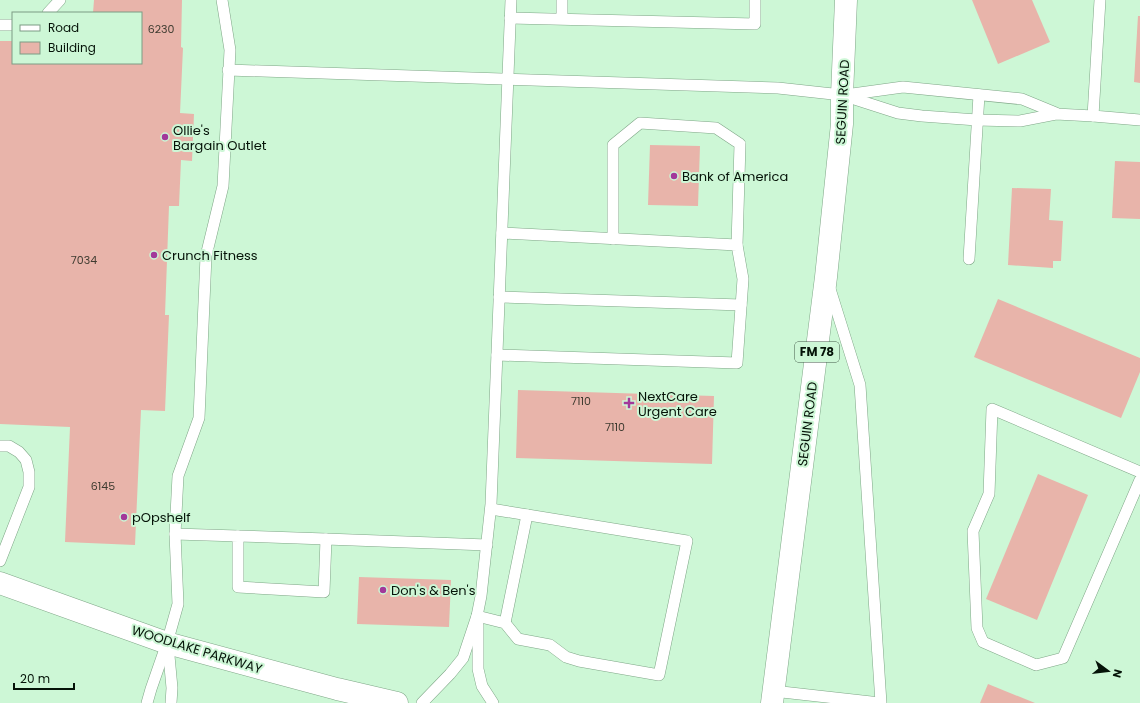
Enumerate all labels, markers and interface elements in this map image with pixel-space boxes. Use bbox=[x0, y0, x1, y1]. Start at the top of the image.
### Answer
legend bbox=[12, 12, 142, 64]
text: Road bbox=[48, 19, 79, 36]
house number: 6230 bbox=[148, 21, 174, 37]
text: Building bbox=[48, 39, 96, 56]
street label: SEGUIN ROAD bbox=[831, 59, 854, 145]
place label: Ollie's Bargain Outlet bbox=[173, 121, 267, 155]
marker: Ollie's Bargain Outlet bbox=[160, 132, 170, 142]
place label: Bank of America bbox=[682, 167, 788, 186]
marker: Bank of America bbox=[669, 171, 679, 181]
place label: Crunch Fitness bbox=[162, 246, 258, 265]
marker: Crunch Fitness bbox=[149, 250, 159, 260]
house number: 7034 bbox=[71, 252, 97, 268]
road number: FM 78 bbox=[795, 342, 839, 362]
street label: SEGUIN ROAD bbox=[793, 381, 822, 467]
place label: NextCare Urgent Care bbox=[638, 387, 717, 421]
house number: 7110 bbox=[571, 393, 591, 409]
marker: NextCare Urgent Care bbox=[623, 397, 635, 409]
house number: 7110 bbox=[605, 419, 625, 435]
house number: 6145 bbox=[91, 478, 115, 494]
place label: pOpshelf bbox=[132, 508, 190, 527]
marker: pOpshelf bbox=[119, 512, 129, 522]
place label: Don's & Ben's bbox=[391, 581, 476, 600]
marker: Don's & Ben's bbox=[378, 585, 388, 595]
street label: WOODLAKE PARKWAY bbox=[129, 621, 265, 679]
north arrow bbox=[1088, 651, 1128, 691]
scale bar bbox=[14, 665, 74, 691]
text: N bbox=[1109, 668, 1126, 680]
text: 20 m bbox=[20, 670, 50, 687]

